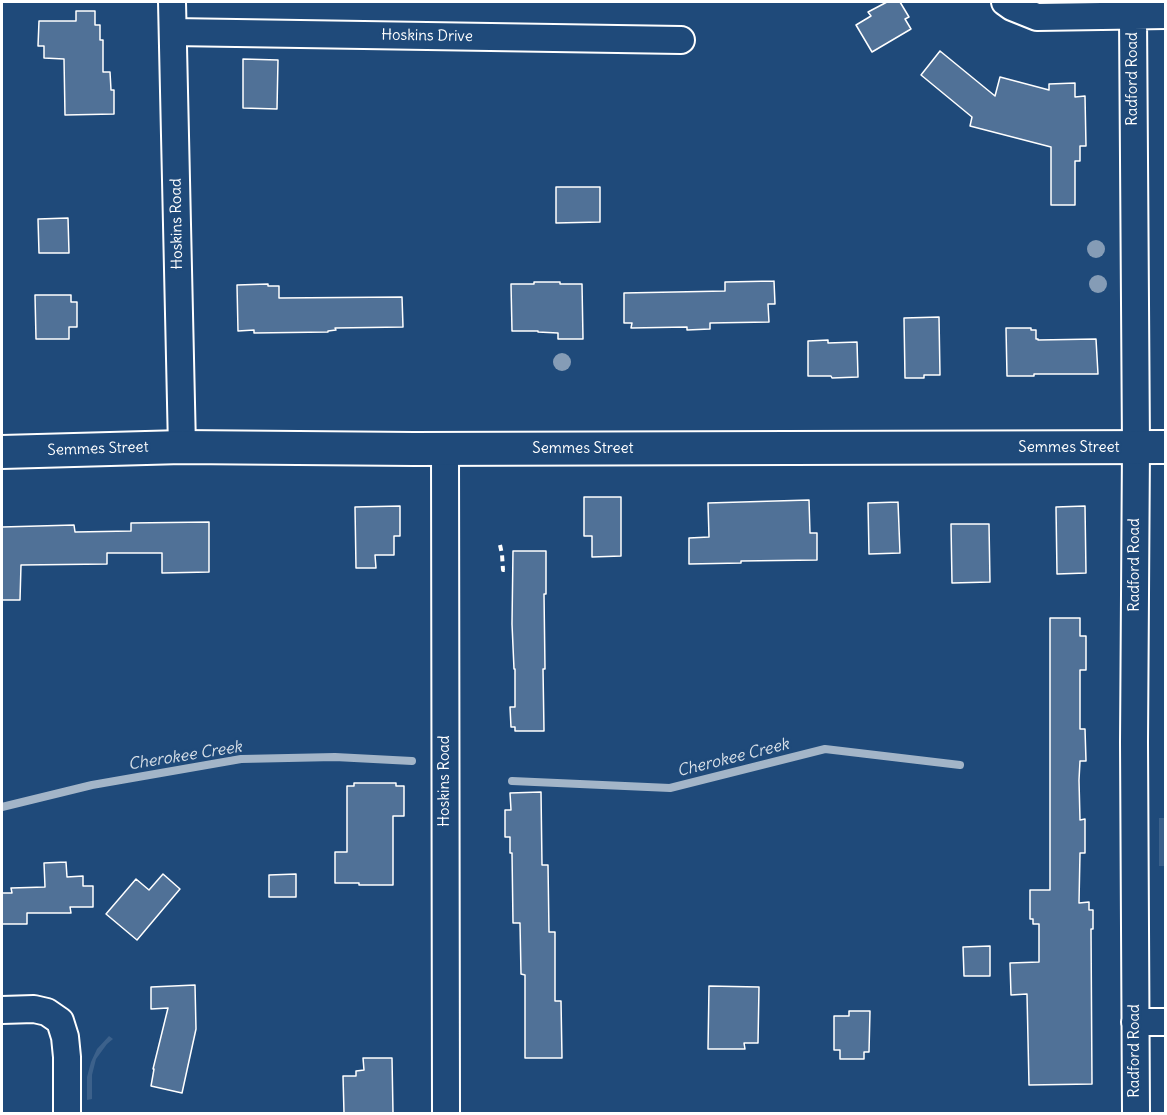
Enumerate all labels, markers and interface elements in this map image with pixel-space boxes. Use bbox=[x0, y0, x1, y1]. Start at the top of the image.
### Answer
street label: Hoskins Drive bbox=[381, 26, 473, 46]
street label: Radford Road bbox=[1124, 32, 1142, 126]
street label: Hoskins Road bbox=[167, 178, 187, 270]
street label: Semmes Street bbox=[47, 438, 149, 460]
street label: Semmes Street bbox=[1018, 439, 1120, 457]
street label: Semmes Street bbox=[532, 440, 634, 458]
street label: Radford Road bbox=[1126, 518, 1144, 612]
street label: Hoskins Road bbox=[436, 735, 454, 827]
water label: Cherokee Creek bbox=[675, 735, 791, 781]
water label: Cherokee Creek bbox=[127, 738, 243, 774]
street label: Radford Road bbox=[1126, 1004, 1144, 1098]

